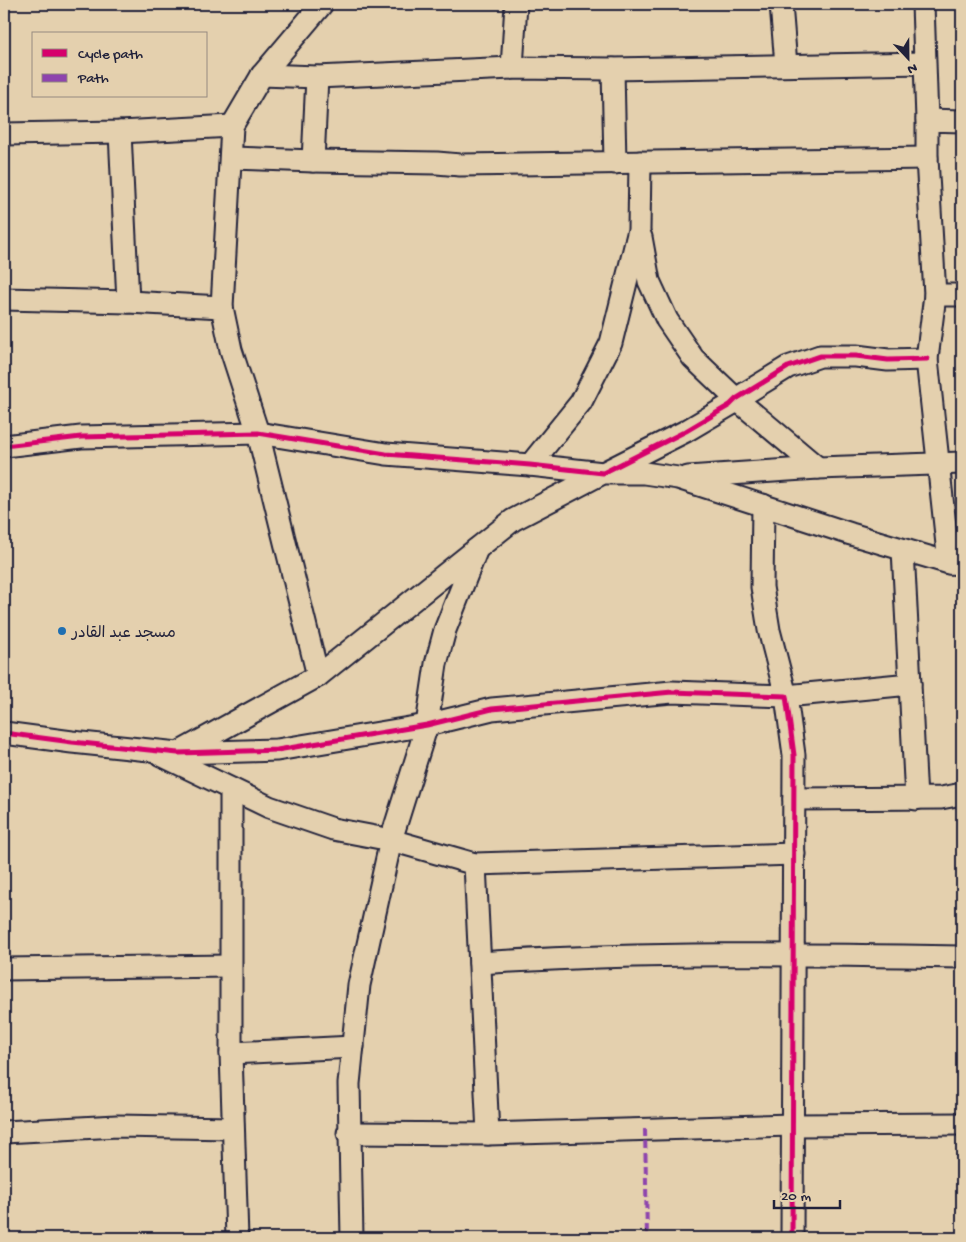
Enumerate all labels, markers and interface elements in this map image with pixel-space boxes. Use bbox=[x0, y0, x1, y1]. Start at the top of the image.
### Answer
legend bbox=[32, 32, 208, 98]
north arrow bbox=[884, 32, 934, 82]
text: Cycle path bbox=[78, 46, 143, 64]
text: N bbox=[905, 58, 919, 77]
text: Path bbox=[77, 70, 109, 88]
marker: مسجد عبد القادر bbox=[56, 625, 68, 637]
place label: مسجد عبد القادر bbox=[70, 625, 176, 644]
scale bar bbox=[774, 1177, 840, 1209]
text: 20 m bbox=[781, 1188, 811, 1206]

